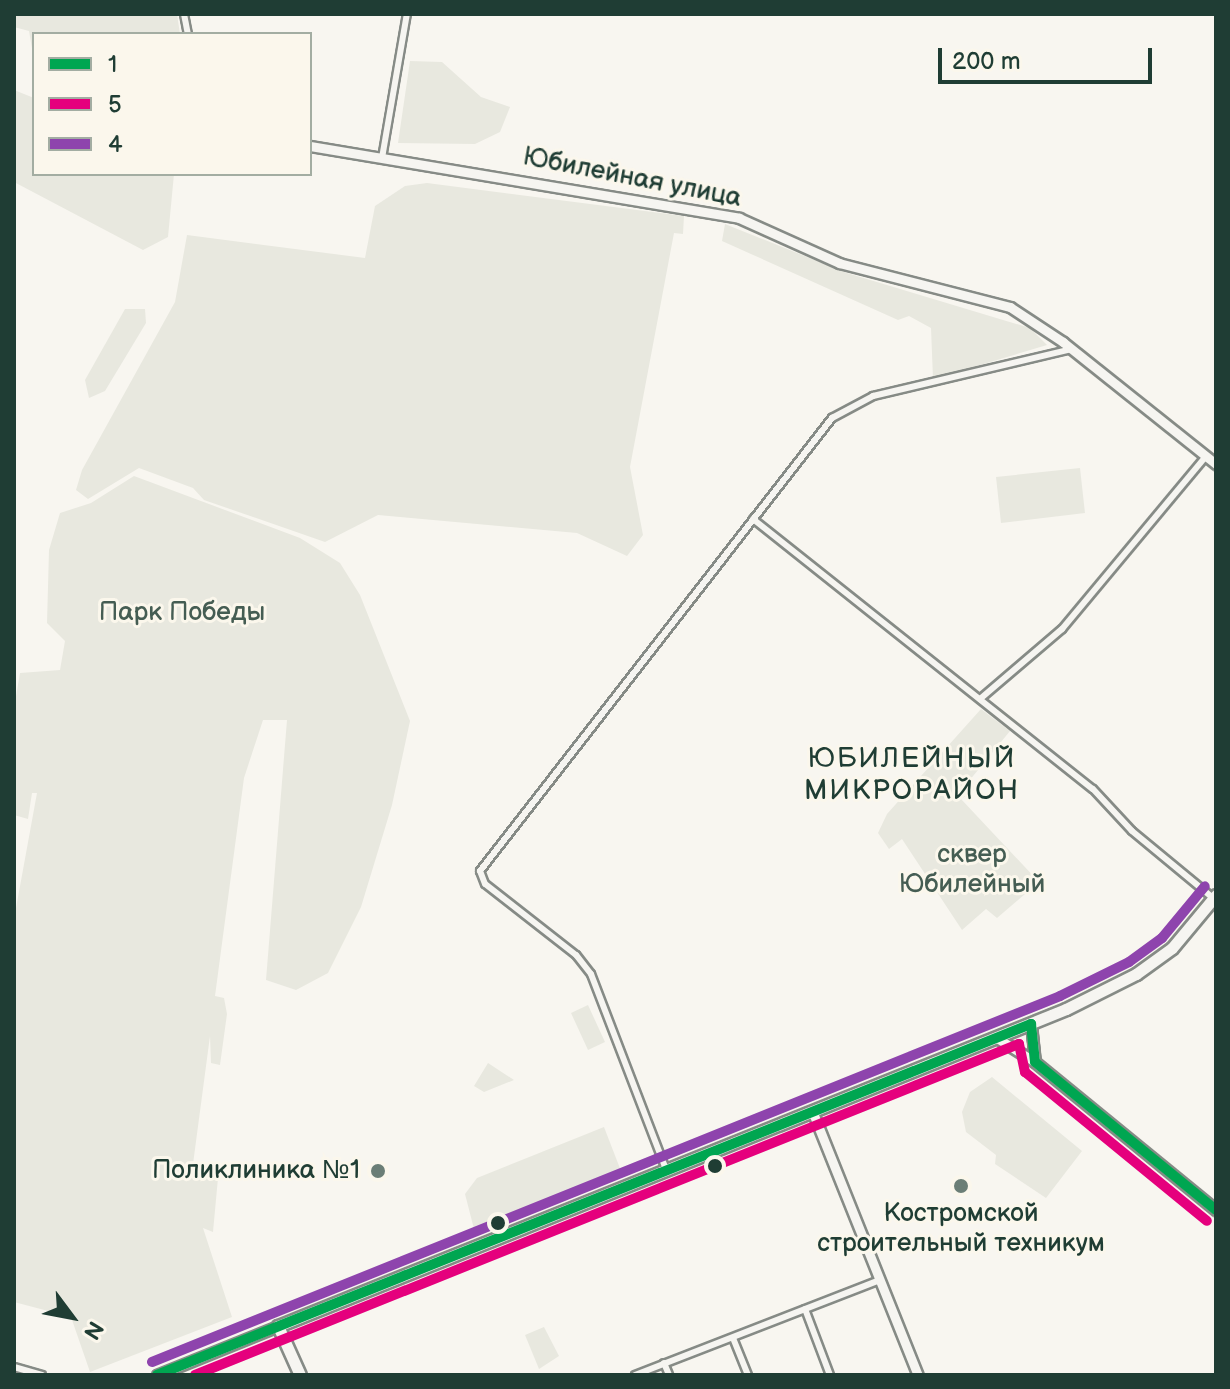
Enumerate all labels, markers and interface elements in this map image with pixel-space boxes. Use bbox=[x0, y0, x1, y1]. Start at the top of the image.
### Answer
legend bbox=[32, 32, 312, 176]
scale bar bbox=[942, 32, 1156, 82]
text: 200 m bbox=[952, 47, 1021, 76]
text: 1 bbox=[108, 50, 117, 79]
text: 5 bbox=[108, 90, 122, 119]
text: 4 bbox=[108, 130, 123, 159]
street label: Юбилейная улица bbox=[520, 142, 744, 214]
park label: Парк Победы bbox=[99, 597, 265, 629]
district label: ЮБИЛЕЙНЫЙ МИКРОРАЙОН bbox=[804, 742, 1020, 808]
park label: сквер Юбилейный bbox=[899, 839, 1045, 900]
place label: Поликлиника №1 bbox=[152, 1155, 360, 1187]
unlabelled marker bbox=[707, 1158, 723, 1174]
marker: Поликлиника №1 bbox=[367, 1160, 389, 1182]
marker: Костромской строительный техникум bbox=[952, 1177, 970, 1195]
place label: Костромской строительный техникум bbox=[817, 1198, 1105, 1260]
unlabelled marker bbox=[490, 1215, 506, 1231]
north arrow bbox=[32, 1277, 112, 1357]
text: N bbox=[77, 1316, 109, 1344]

